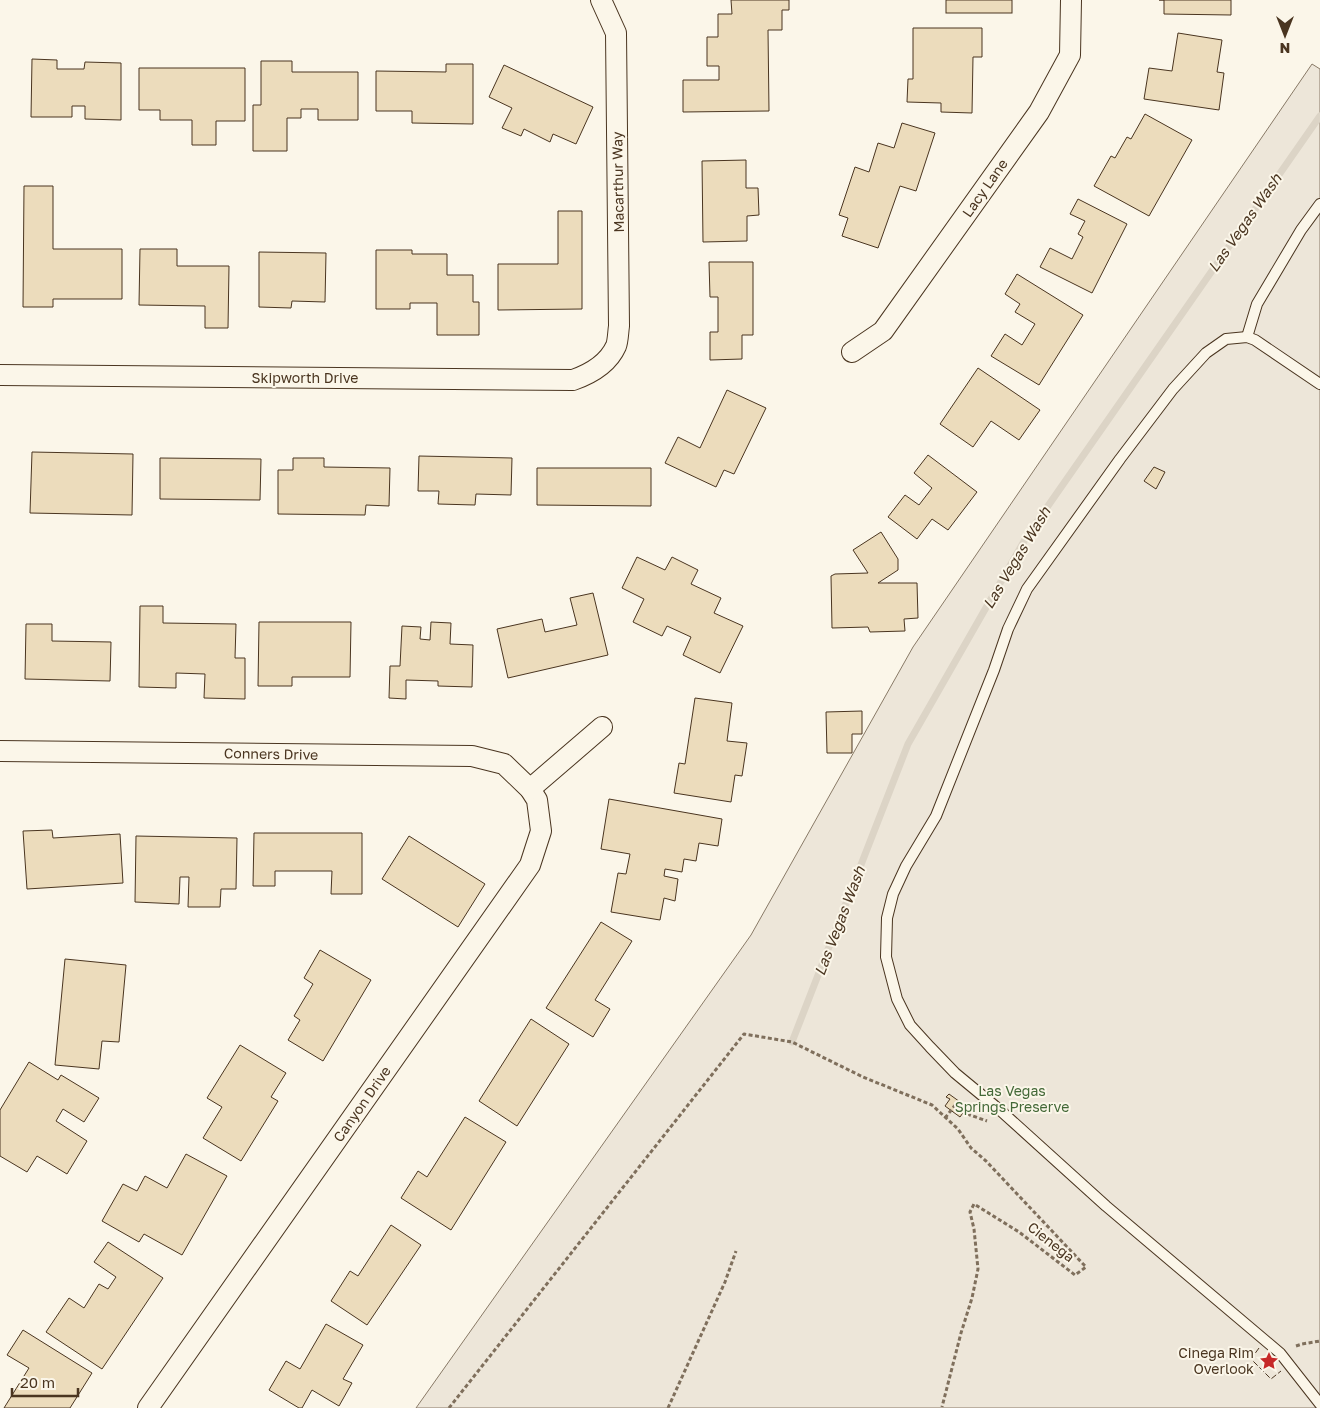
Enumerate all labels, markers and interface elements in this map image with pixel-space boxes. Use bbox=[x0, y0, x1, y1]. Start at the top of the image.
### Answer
north arrow bbox=[1260, 10, 1310, 60]
text: N bbox=[1280, 40, 1290, 57]
street label: Macarthur Way bbox=[608, 131, 627, 233]
street label: Lacy Lane bbox=[958, 155, 1011, 220]
water label: Las Vegas Wash bbox=[1204, 169, 1286, 276]
street label: Skipworth Drive bbox=[252, 369, 358, 386]
water label: Las Vegas Wash bbox=[979, 503, 1055, 612]
street label: Conners Drive bbox=[224, 744, 318, 763]
water label: Las Vegas Wash bbox=[810, 863, 869, 978]
street label: Canyon Drive bbox=[329, 1063, 394, 1145]
park label: Las Vegas Springs Preserve bbox=[955, 1082, 1069, 1115]
street label: Cienega bbox=[1025, 1218, 1078, 1265]
place label: Cinega Rim Overlook bbox=[1178, 1344, 1254, 1377]
place icon: Cinega Rim Overlook bbox=[1258, 1350, 1280, 1372]
scale bar bbox=[12, 1366, 79, 1398]
text: 20 m bbox=[20, 1373, 55, 1391]

